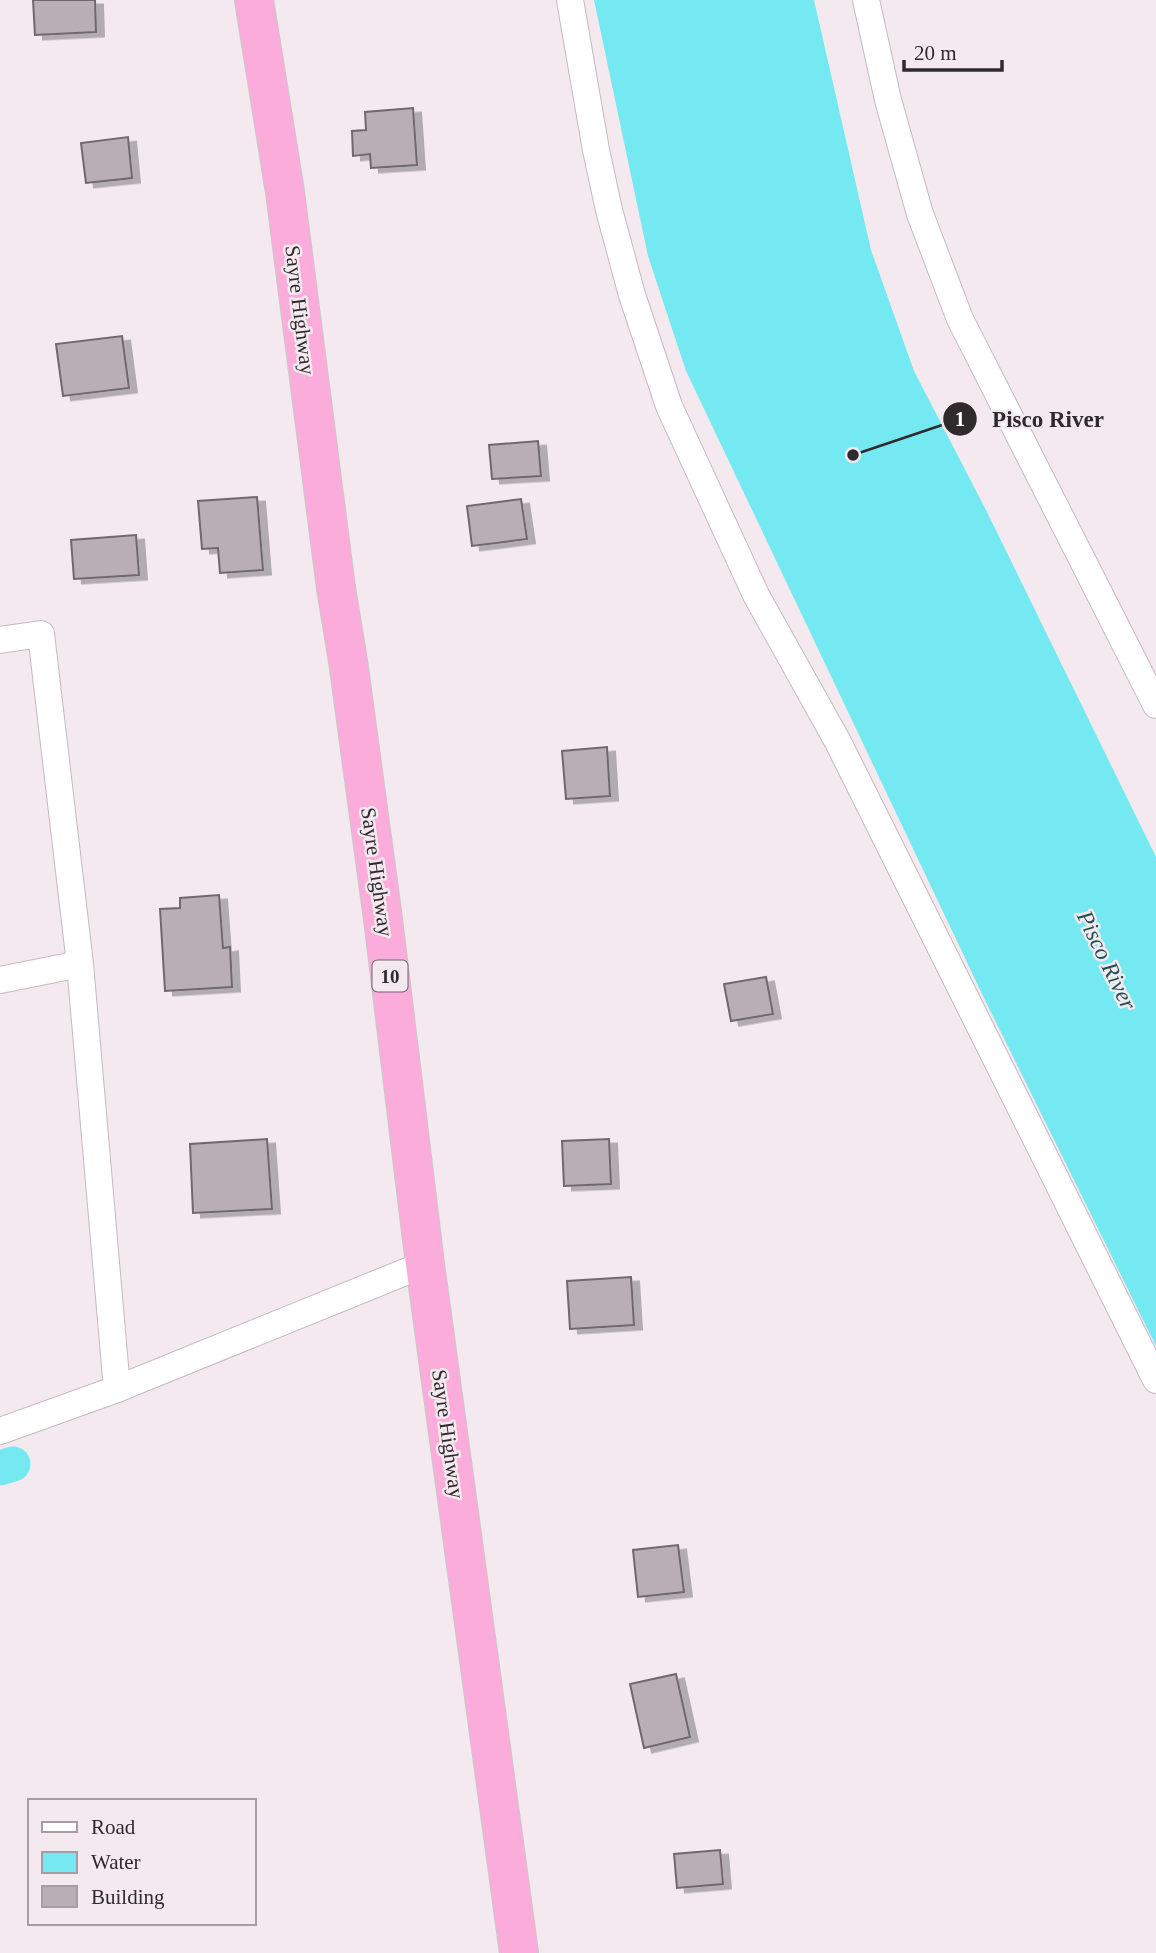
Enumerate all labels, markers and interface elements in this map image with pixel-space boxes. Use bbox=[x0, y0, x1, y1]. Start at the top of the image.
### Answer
scale bar bbox=[904, 28, 1002, 72]
text: 20 m bbox=[914, 41, 957, 65]
street label: Sayre Highway bbox=[280, 244, 320, 376]
callout: Pisco River bbox=[943, 397, 1118, 441]
text: 1 bbox=[955, 407, 965, 431]
text: Pisco River bbox=[992, 407, 1104, 432]
street label: Sayre Highway bbox=[356, 806, 398, 939]
water label: Pisco River bbox=[1071, 906, 1142, 1015]
road number: 10 bbox=[372, 960, 408, 992]
street label: Sayre Highway bbox=[427, 1368, 469, 1501]
legend bbox=[28, 1799, 256, 1925]
text: Road bbox=[91, 1815, 136, 1839]
text: Water bbox=[91, 1850, 141, 1874]
text: Building bbox=[91, 1885, 165, 1909]

